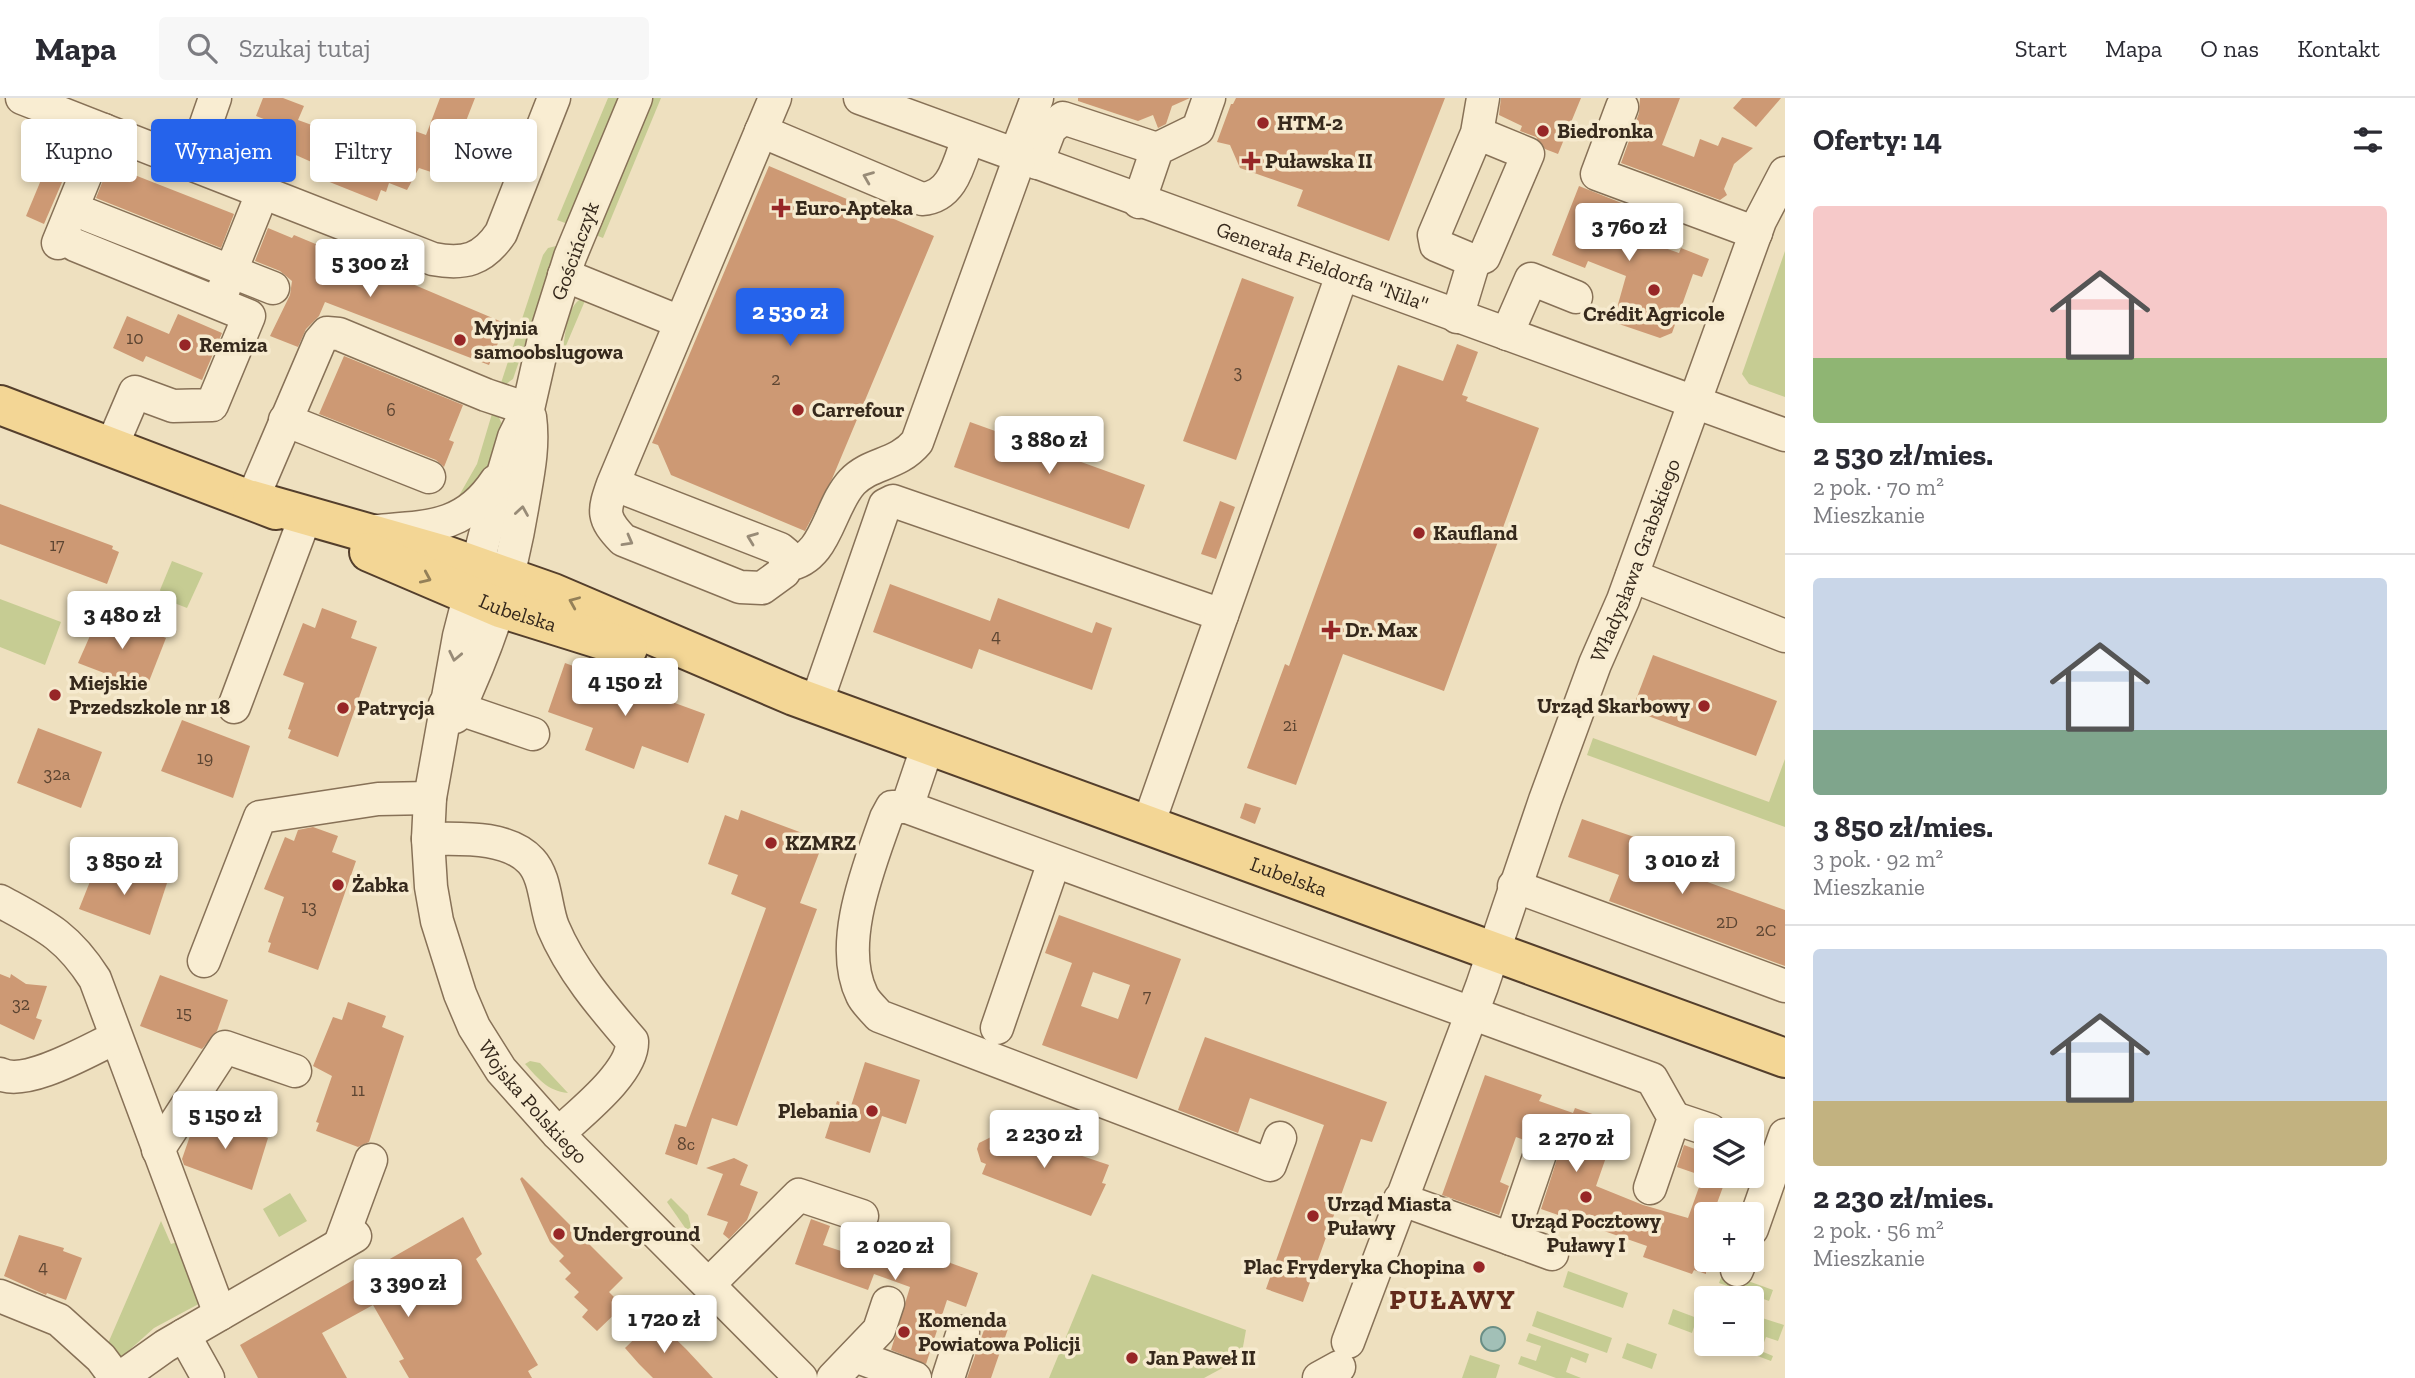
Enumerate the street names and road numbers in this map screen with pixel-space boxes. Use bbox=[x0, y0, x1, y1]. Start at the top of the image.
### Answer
street label: Gościńczyk bbox=[545, 198, 604, 303]
street label: Generała Fieldorfa "Nila" bbox=[1213, 216, 1432, 316]
street label: Władysława Grabskiego bbox=[1584, 455, 1685, 666]
street label: Lubelska bbox=[476, 588, 560, 637]
street label: Lubelska bbox=[1247, 851, 1331, 902]
street label: Wojska Polskiego bbox=[473, 1035, 593, 1169]

